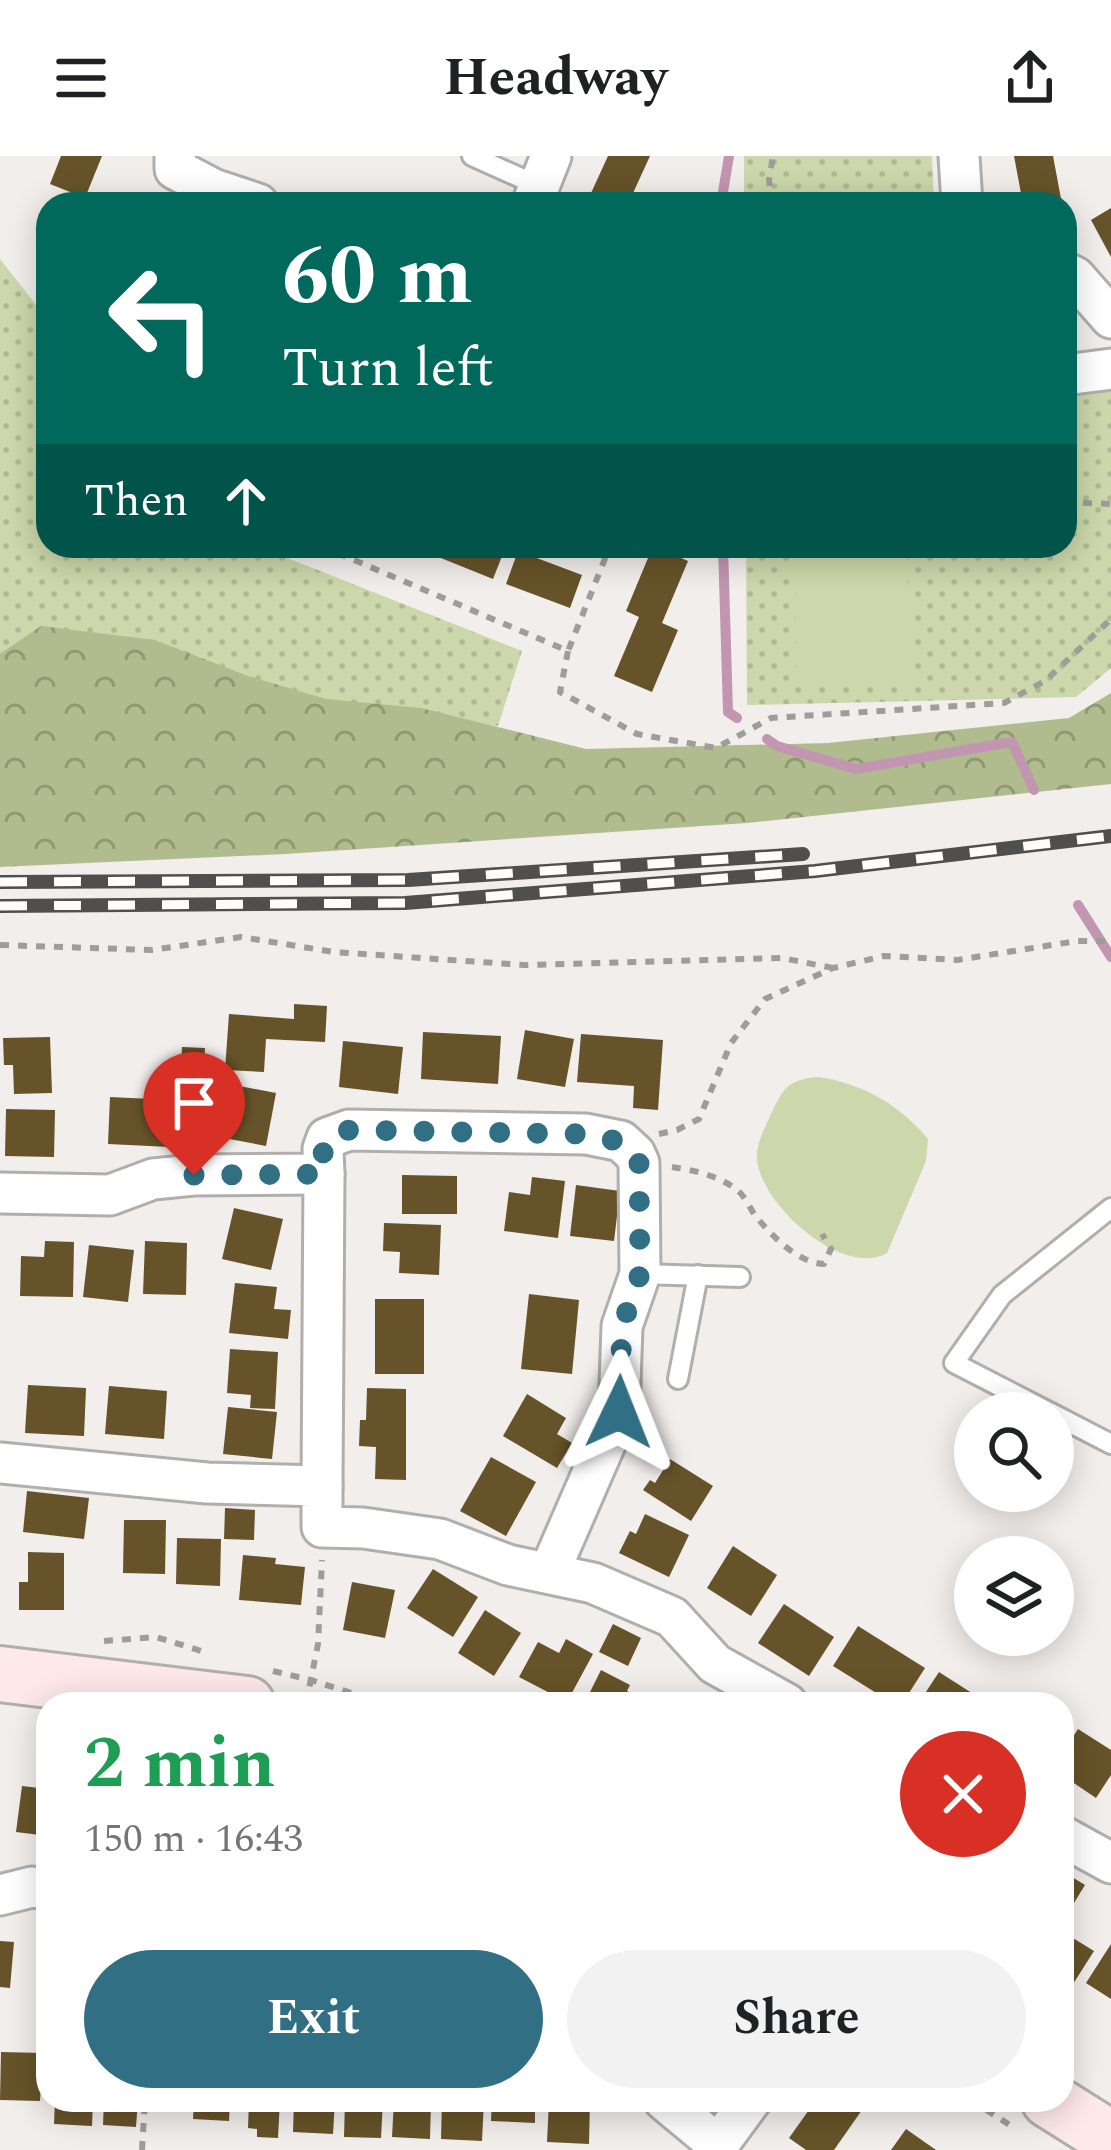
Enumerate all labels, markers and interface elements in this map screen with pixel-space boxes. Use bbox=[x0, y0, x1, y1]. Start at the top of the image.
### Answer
text: Headway bbox=[443, 37, 668, 119]
icon: menu bbox=[48, 45, 114, 111]
icon: share bbox=[997, 45, 1063, 111]
text: 60 m bbox=[282, 213, 473, 341]
icon: left bbox=[84, 240, 240, 396]
text: Turn left bbox=[282, 328, 494, 410]
text: Then bbox=[84, 467, 189, 536]
icon: ahead bbox=[213, 468, 279, 534]
pin bbox=[143, 1052, 245, 1175]
icon: arrive bbox=[161, 1070, 227, 1136]
position arrow bbox=[556, 1349, 682, 1475]
map controls bbox=[954, 1392, 1074, 1656]
button: search bbox=[954, 1392, 1074, 1512]
button: layers bbox=[954, 1536, 1074, 1656]
text: 2 min bbox=[84, 1710, 276, 1819]
button: close bbox=[900, 1731, 1026, 1857]
text: 150 m · 16:43 bbox=[84, 1810, 303, 1869]
button: Exit bbox=[84, 1950, 543, 2088]
button: Share bbox=[567, 1950, 1026, 2088]

